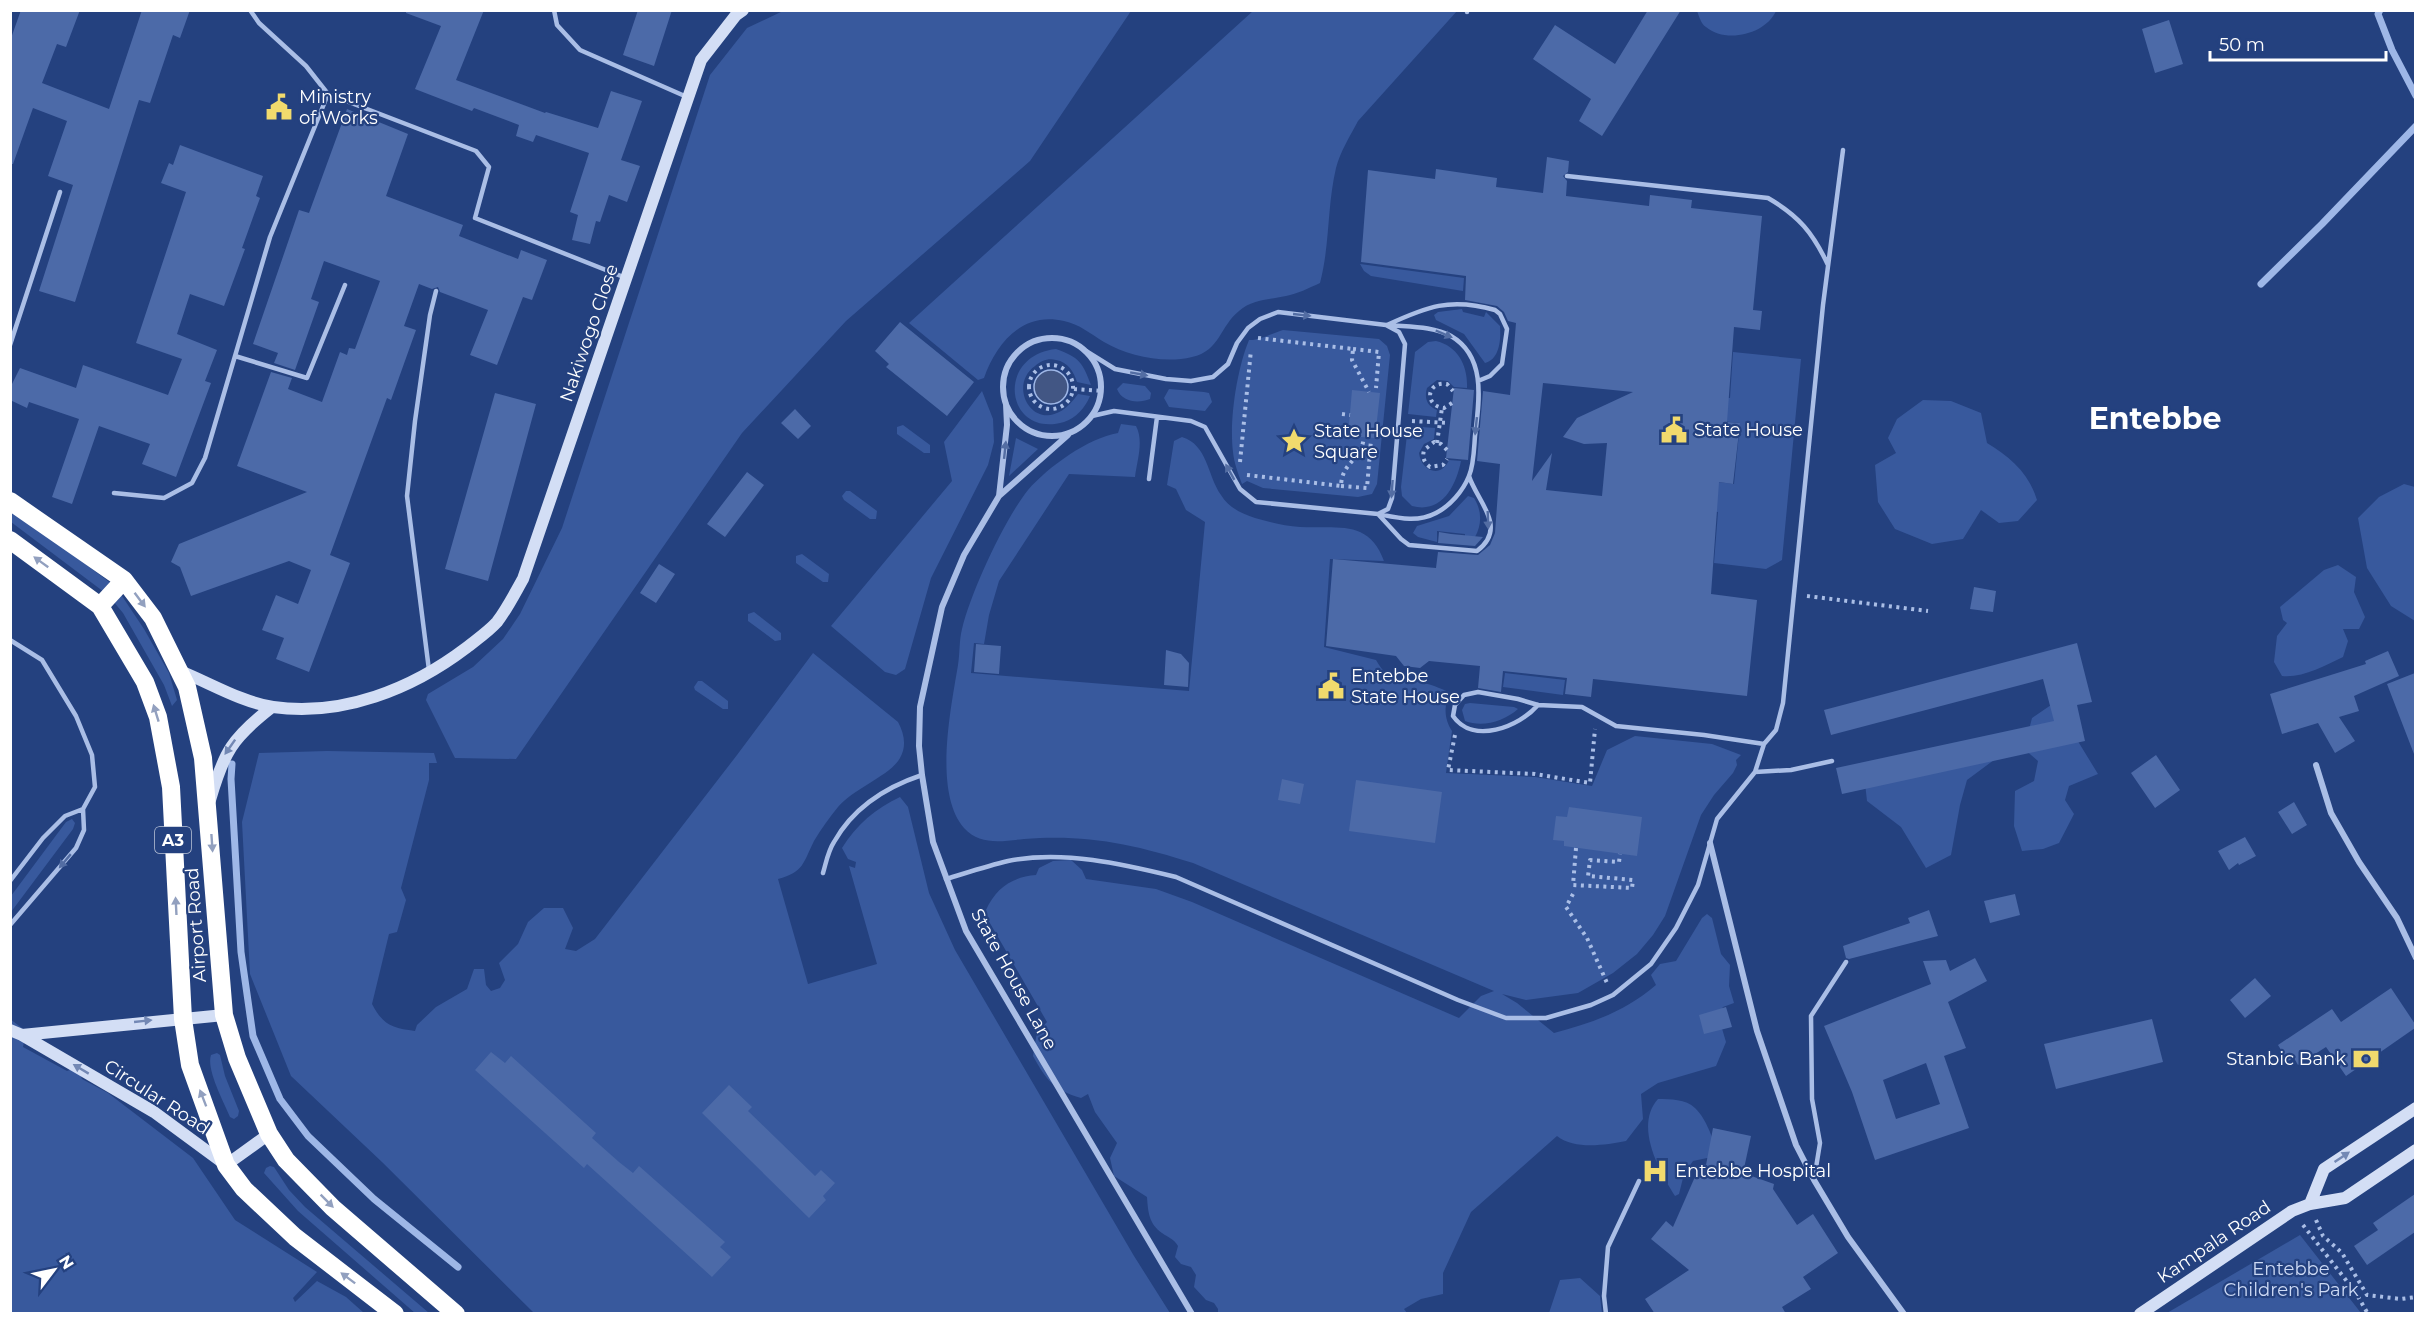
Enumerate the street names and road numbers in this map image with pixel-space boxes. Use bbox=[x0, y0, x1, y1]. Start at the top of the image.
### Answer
street label: Nakiwogo Close bbox=[555, 261, 623, 405]
road number: A3 bbox=[155, 827, 191, 853]
street label: Airport Road bbox=[181, 867, 211, 983]
street label: State House Lane bbox=[966, 905, 1062, 1053]
street label: Circular Road bbox=[100, 1055, 214, 1139]
street label: Kampala Road bbox=[2153, 1196, 2275, 1288]

